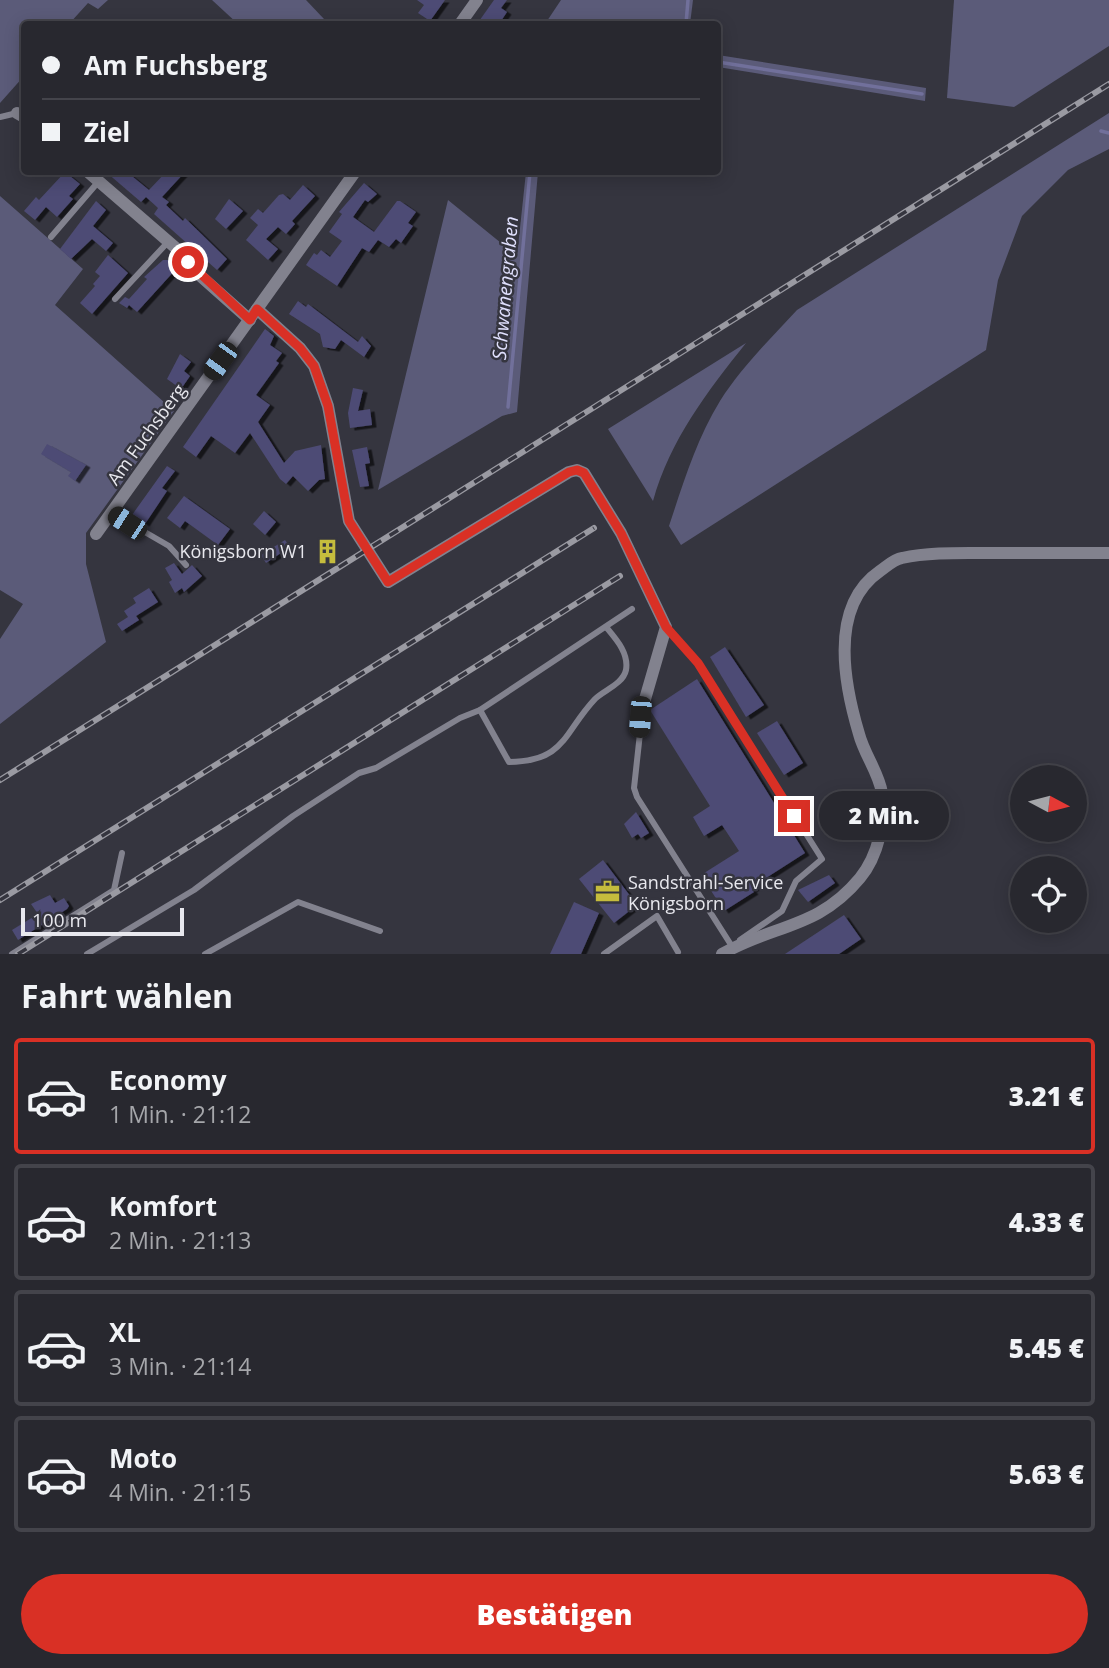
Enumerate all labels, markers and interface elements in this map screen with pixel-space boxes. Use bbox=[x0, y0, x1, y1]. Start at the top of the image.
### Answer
text: Am Fuchsberg bbox=[84, 47, 267, 83]
text: Ziel bbox=[84, 114, 130, 150]
water label: Schwanengraben bbox=[486, 215, 524, 361]
route start bbox=[172, 246, 204, 278]
car bbox=[200, 338, 241, 384]
street label: Am Fuchsberg bbox=[101, 378, 191, 489]
car bbox=[104, 503, 151, 543]
building icon: Königsborn W1 bbox=[313, 537, 341, 565]
place label: Königsborn W1 bbox=[179, 539, 307, 563]
car bbox=[629, 695, 652, 739]
north arrow bbox=[1010, 765, 1087, 842]
map controls bbox=[1010, 765, 1087, 933]
callout: 2 Min. bbox=[818, 792, 948, 840]
text: 2 Min. bbox=[848, 799, 920, 831]
route end bbox=[778, 800, 810, 832]
button: locate bbox=[1010, 856, 1087, 933]
place label: Sandstrahl-Service Königsborn bbox=[628, 870, 783, 915]
office icon: Sandstrahl-Service Königsborn bbox=[594, 878, 622, 906]
scale bar bbox=[21, 905, 184, 937]
text: 100 m bbox=[32, 907, 87, 933]
text: Fahrt wählen bbox=[21, 974, 233, 1017]
text: Economy bbox=[109, 1062, 227, 1098]
icon: car bbox=[25, 1065, 88, 1128]
text: 3.21 € bbox=[1009, 1078, 1084, 1114]
text: 1 Min. · 21:12 bbox=[109, 1098, 251, 1130]
text: Komfort bbox=[109, 1188, 217, 1224]
icon: car bbox=[25, 1191, 88, 1254]
text: 4.33 € bbox=[1009, 1204, 1084, 1240]
text: 2 Min. · 21:13 bbox=[109, 1224, 251, 1256]
text: XL bbox=[109, 1314, 141, 1350]
icon: car bbox=[25, 1317, 88, 1380]
text: 5.45 € bbox=[1009, 1330, 1084, 1366]
text: 3 Min. · 21:14 bbox=[109, 1350, 251, 1382]
text: Moto bbox=[109, 1440, 177, 1476]
icon: car bbox=[25, 1443, 88, 1506]
text: 5.63 € bbox=[1009, 1456, 1084, 1492]
text: 4 Min. · 21:15 bbox=[109, 1476, 251, 1508]
button: Bestätigen bbox=[21, 1574, 1088, 1654]

